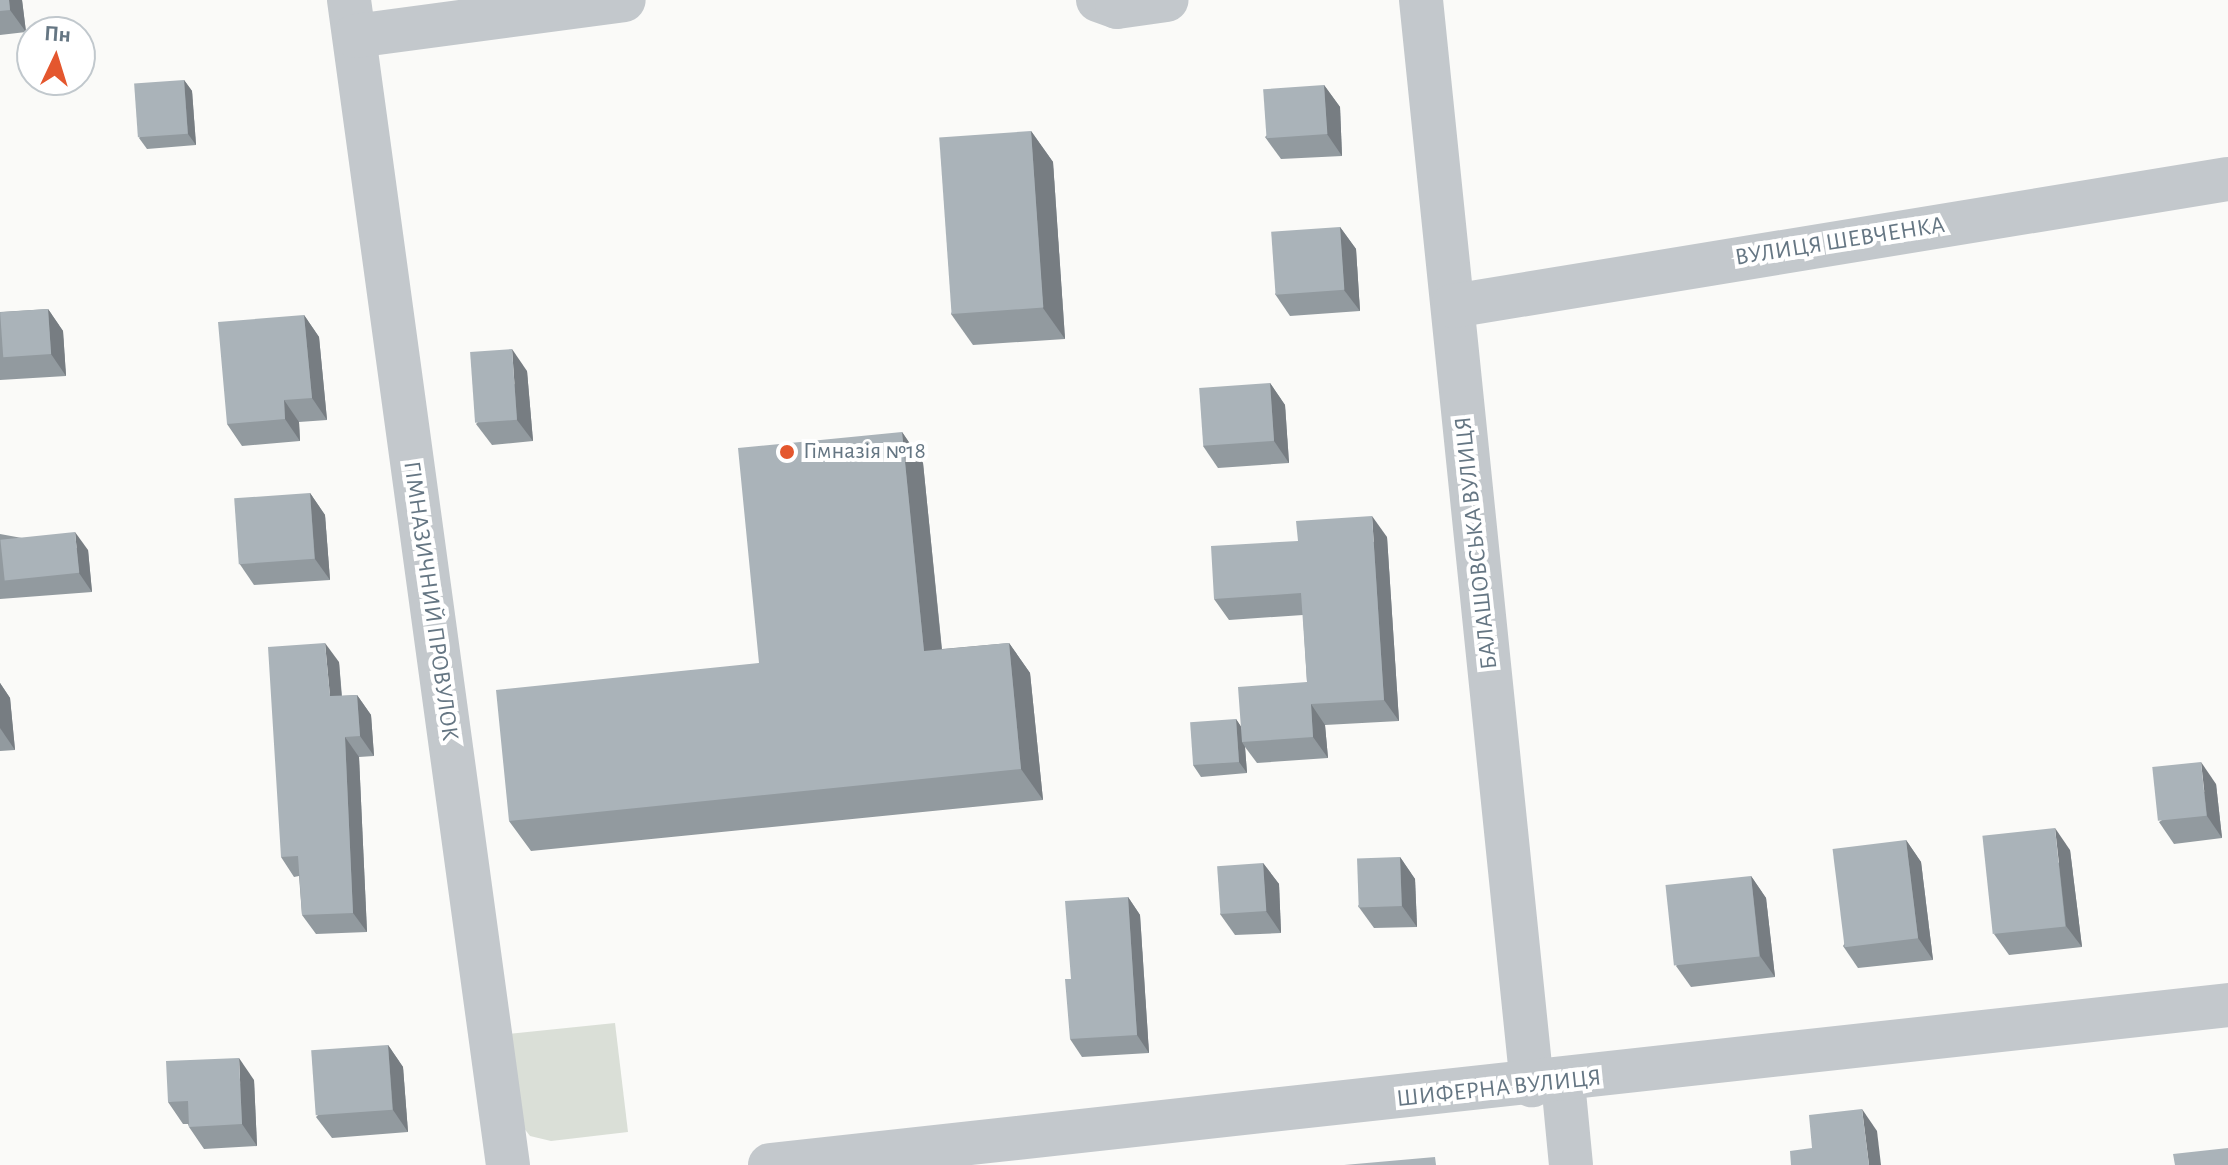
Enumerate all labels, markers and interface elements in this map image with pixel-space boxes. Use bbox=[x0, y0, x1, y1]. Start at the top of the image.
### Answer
north arrow bbox=[16, 16, 96, 96]
text: Пн bbox=[43, 22, 72, 46]
street label: ВУЛИЦЯ ШЕВЧЕНКА bbox=[1733, 211, 1947, 273]
street label: БАЛАШОВСЬКА ВУЛИЦЯ bbox=[1449, 415, 1505, 671]
place label: Гімназія №18 bbox=[803, 438, 926, 466]
marker: Гімназія №18 bbox=[778, 443, 796, 461]
street label: ГІМНАЗИЧНИЙ ПРОВУЛОК bbox=[396, 459, 464, 743]
street label: ШИФЕРНА ВУЛИЦЯ bbox=[1395, 1064, 1603, 1114]

